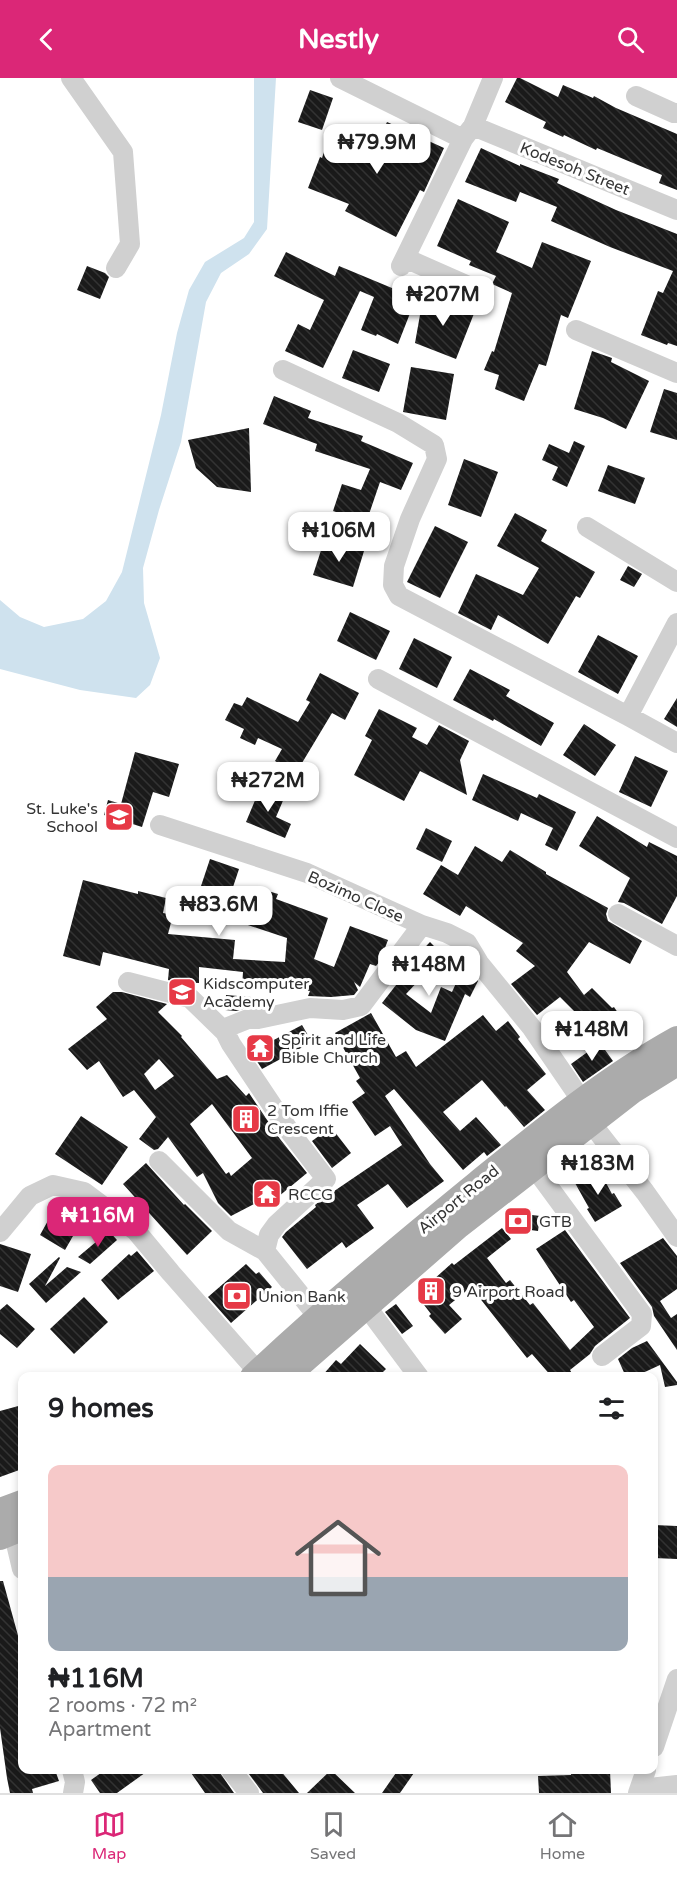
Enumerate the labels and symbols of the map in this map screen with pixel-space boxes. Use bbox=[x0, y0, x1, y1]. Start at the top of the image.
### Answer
pin: ₦79.9M bbox=[328, 124, 426, 175]
street label: Kodesoh Street bbox=[517, 138, 632, 200]
pin: ₦207M bbox=[401, 276, 485, 327]
pin: ₦106M bbox=[297, 512, 381, 563]
pin: ₦272M bbox=[226, 762, 310, 813]
place label: St. Luke's School bbox=[26, 799, 98, 837]
school or university icon: St. Luke's School bbox=[103, 801, 135, 833]
street label: Bozimo Close bbox=[305, 867, 407, 927]
pin: ₦83.6M bbox=[170, 886, 268, 937]
pin: ₦148M bbox=[387, 946, 471, 997]
place label: Kidscomputer Academy bbox=[203, 974, 310, 1012]
school or university icon: Kidscomputer Academy bbox=[166, 976, 198, 1008]
pin: ₦148M bbox=[550, 1011, 634, 1062]
place label: Spirit and Life Bible Church bbox=[281, 1030, 386, 1068]
temple icon: Spirit and Life Bible Church bbox=[244, 1032, 276, 1064]
place label: 2 Tom Iffie Crescent bbox=[267, 1101, 349, 1139]
building icon: 2 Tom Iffie Crescent bbox=[230, 1103, 262, 1135]
pin: ₦183M bbox=[556, 1145, 640, 1196]
street label: Airport Road bbox=[414, 1161, 503, 1239]
temple icon: RCCG bbox=[251, 1178, 283, 1210]
place label: RCCG bbox=[288, 1185, 333, 1205]
pin: ₦116M bbox=[56, 1197, 140, 1248]
bank icon: GTB bbox=[502, 1205, 534, 1237]
place label: GTB bbox=[539, 1212, 572, 1232]
building icon: 9 Airport Road bbox=[415, 1275, 447, 1307]
bank icon: Union Bank bbox=[221, 1280, 253, 1312]
place label: 9 Airport Road bbox=[452, 1282, 565, 1302]
place label: Union Bank bbox=[258, 1287, 346, 1307]

